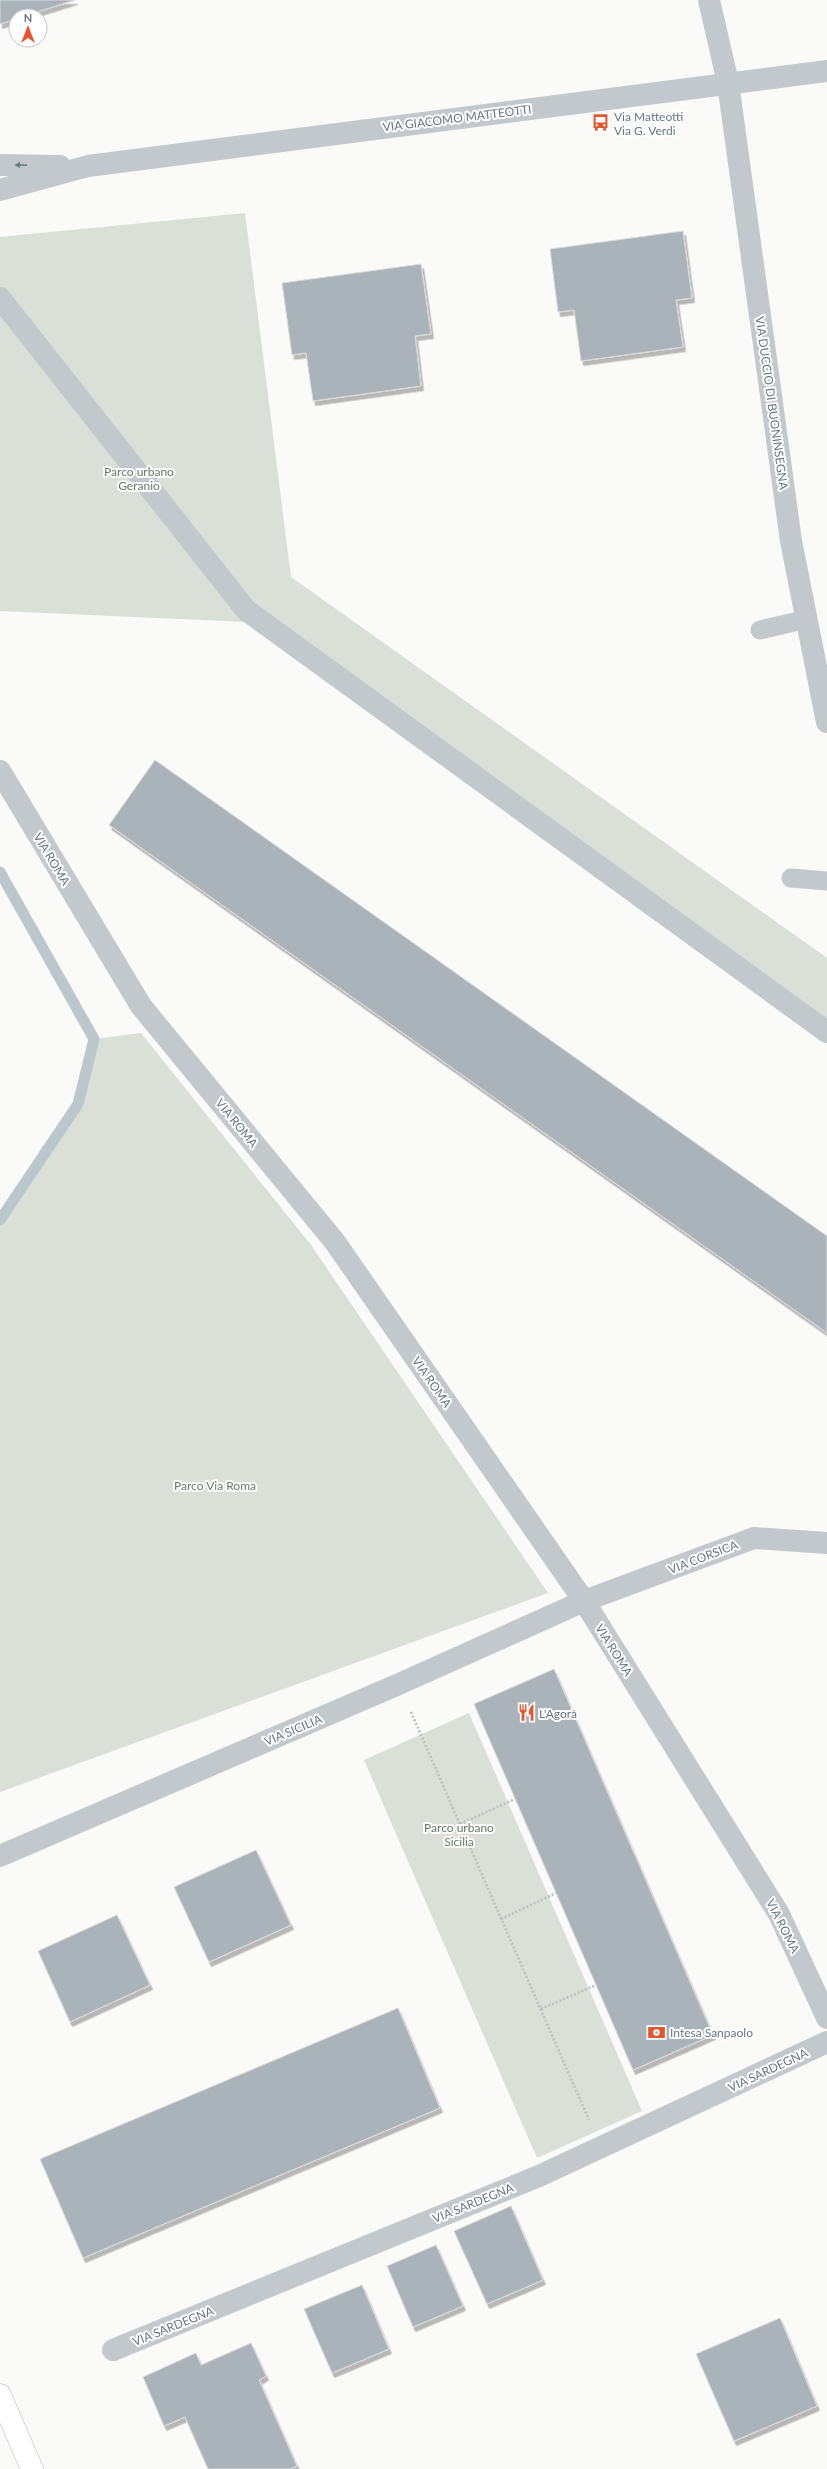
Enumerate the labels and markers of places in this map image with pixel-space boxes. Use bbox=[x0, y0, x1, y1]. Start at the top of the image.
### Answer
place label: Via Matteotti Via G. Verdi bbox=[614, 109, 683, 138]
bus stop icon: Via Matteotti Via G. Verdi bbox=[591, 113, 611, 133]
restaurant icon: L'Agorà bbox=[516, 1703, 536, 1723]
place label: L'Agorà bbox=[539, 1706, 577, 1721]
bank icon: Intesa Sanpaolo bbox=[647, 2022, 667, 2042]
place label: Intesa Sanpaolo bbox=[670, 2025, 753, 2040]

